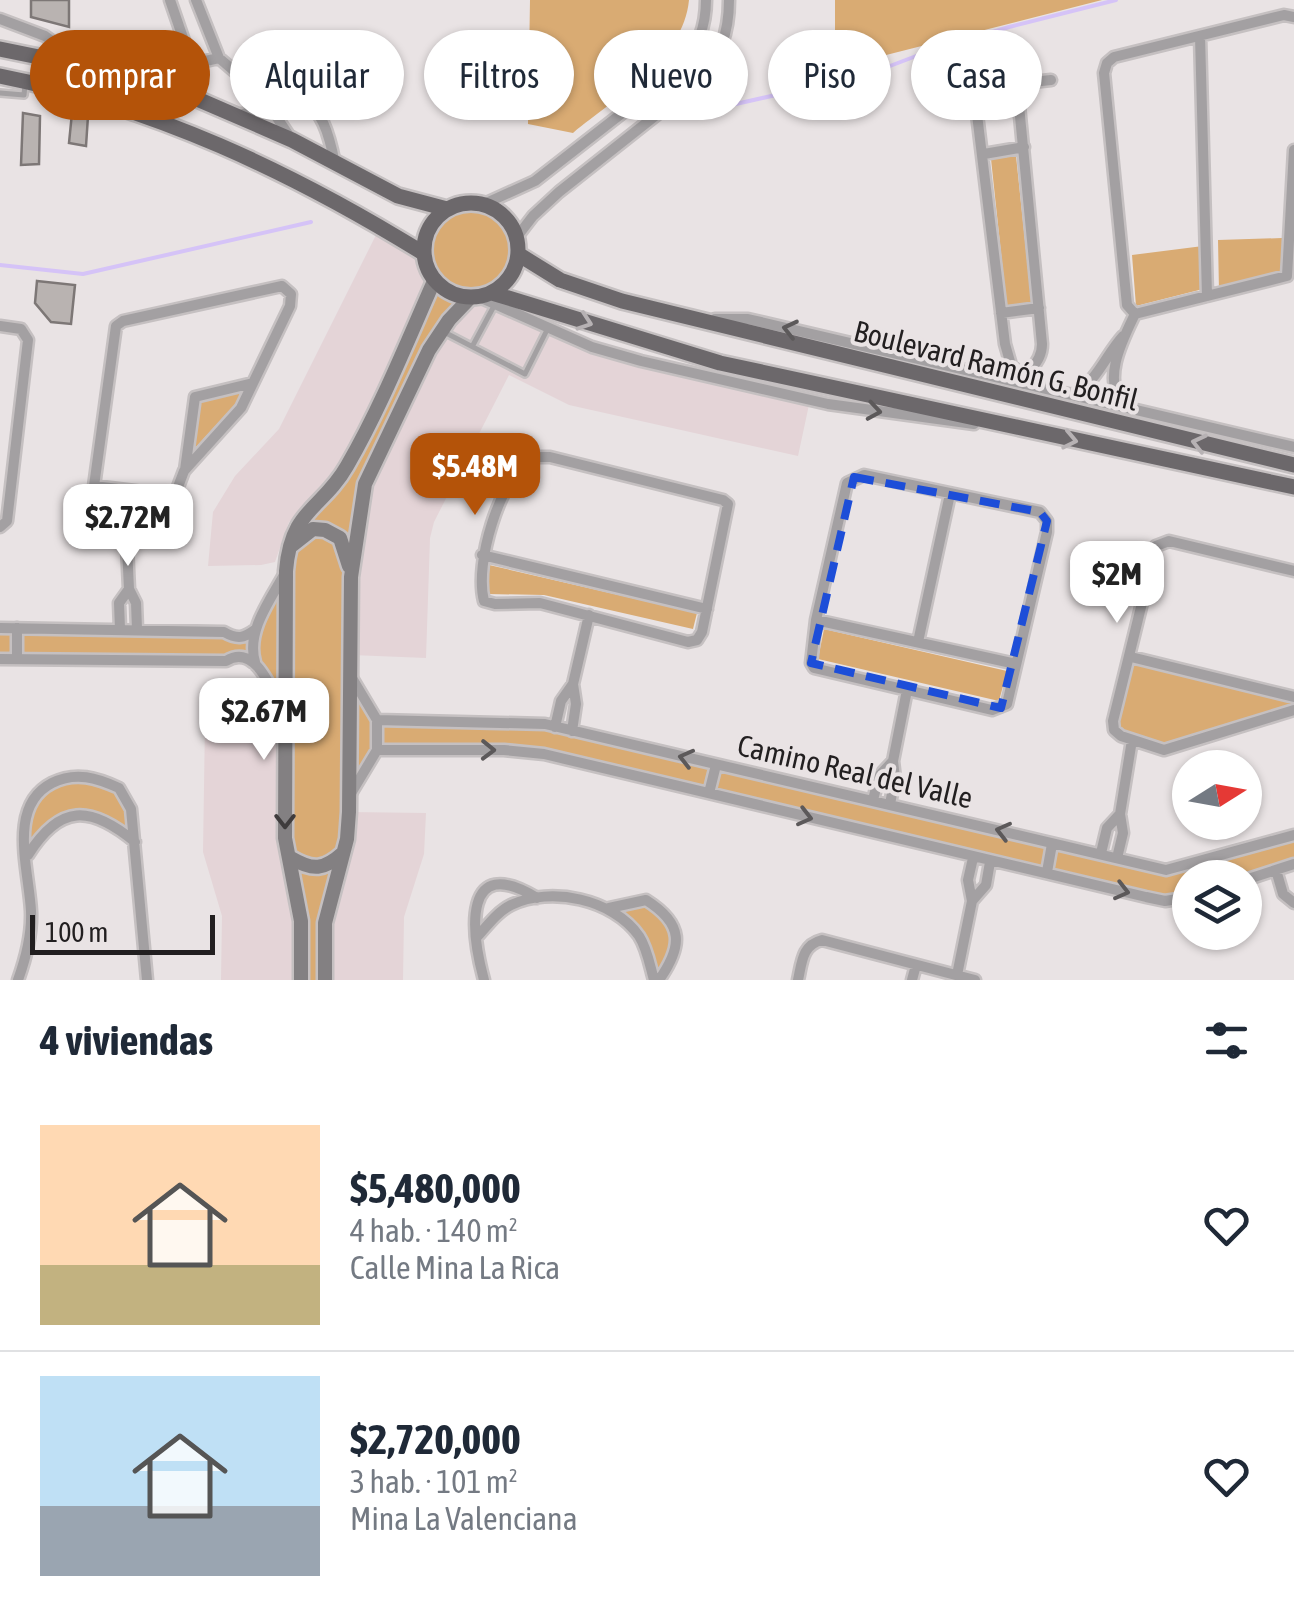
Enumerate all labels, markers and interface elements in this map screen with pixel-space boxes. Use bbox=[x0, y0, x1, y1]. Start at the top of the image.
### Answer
chip: Comprar bbox=[30, 30, 210, 120]
chip: Alquilar bbox=[230, 30, 404, 120]
chip: Filtros bbox=[424, 30, 574, 120]
chip: Nuevo bbox=[594, 30, 748, 120]
chip: Piso bbox=[768, 30, 891, 120]
chip: Casa bbox=[911, 30, 1042, 120]
one-way arrow bbox=[576, 310, 593, 331]
street label: Boulevard Ramón G. Bonfil bbox=[851, 313, 1142, 417]
one-way arrow bbox=[782, 320, 799, 341]
one-way arrow bbox=[865, 400, 882, 421]
one-way arrow bbox=[1062, 429, 1079, 450]
pin: $5.48M bbox=[394, 433, 556, 518]
one-way arrow bbox=[1191, 434, 1208, 455]
text: $5.48M bbox=[432, 447, 518, 484]
pin: $2.72M bbox=[47, 484, 209, 569]
text: $2.72M bbox=[85, 498, 171, 535]
pin: $2M bbox=[1069, 541, 1165, 626]
text: $2M bbox=[1092, 555, 1142, 592]
pin: $2.67M bbox=[183, 678, 345, 763]
text: $2.67M bbox=[221, 692, 307, 729]
street label: Camino Real del Valle bbox=[734, 727, 976, 815]
one-way arrow bbox=[480, 739, 496, 761]
one-way arrow bbox=[678, 749, 695, 770]
north arrow bbox=[1172, 750, 1262, 840]
map controls bbox=[1172, 750, 1262, 950]
one-way arrow bbox=[796, 805, 813, 826]
one-way arrow bbox=[274, 814, 296, 829]
one-way arrow bbox=[995, 822, 1012, 843]
button: layers bbox=[1172, 860, 1262, 950]
one-way arrow bbox=[1113, 879, 1130, 900]
scale bar bbox=[30, 910, 215, 954]
text: 100 m bbox=[45, 916, 108, 948]
icon: filters bbox=[1199, 1013, 1254, 1068]
text: 4 viviendas bbox=[40, 1016, 213, 1064]
text: $5,480,000 bbox=[350, 1164, 521, 1212]
icon: home bbox=[120, 1165, 240, 1285]
icon: heart bbox=[1199, 1198, 1254, 1253]
text: 4 hab. · 140 m² bbox=[350, 1212, 518, 1249]
text: Calle Mina La Rica bbox=[350, 1249, 560, 1286]
text: $2,720,000 bbox=[350, 1415, 521, 1463]
icon: home bbox=[120, 1416, 240, 1536]
icon: heart bbox=[1199, 1449, 1254, 1504]
text: 3 hab. · 101 m² bbox=[350, 1463, 518, 1500]
text: Mina La Valenciana bbox=[350, 1500, 578, 1537]

